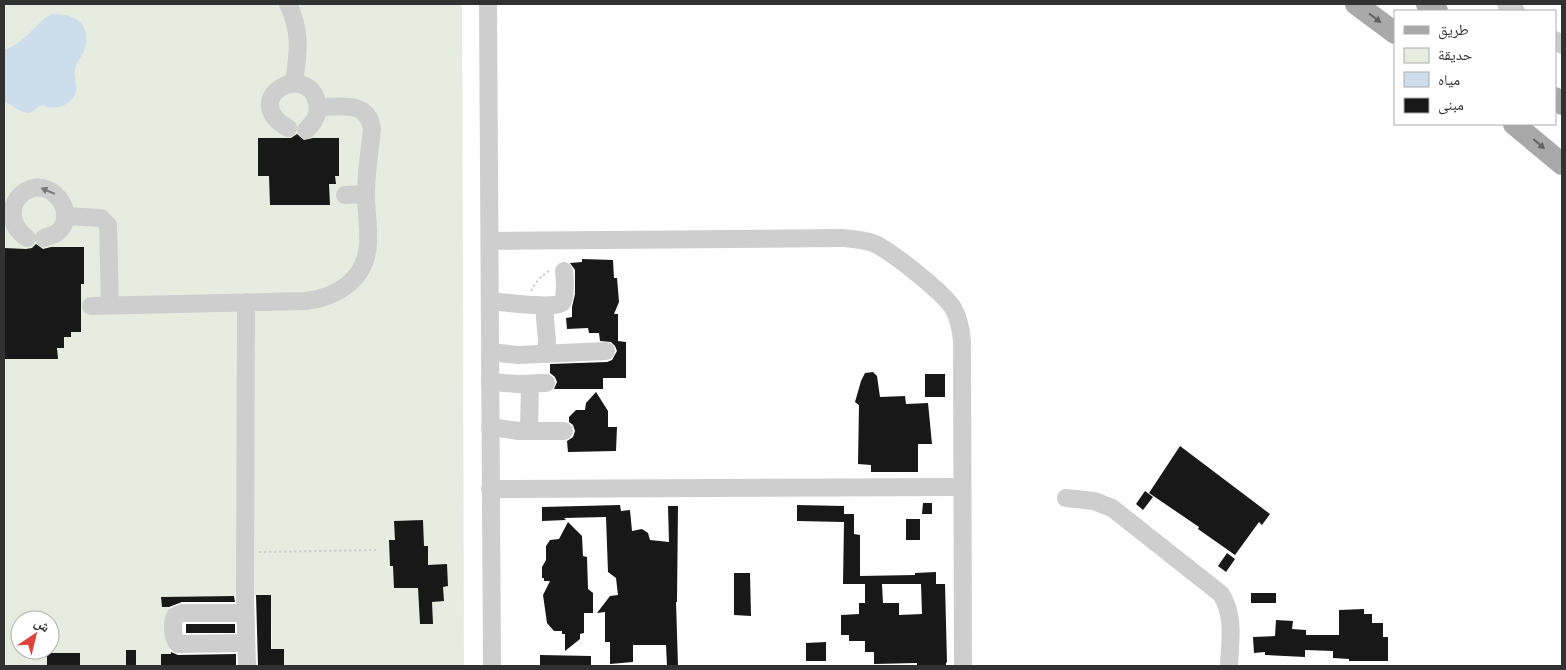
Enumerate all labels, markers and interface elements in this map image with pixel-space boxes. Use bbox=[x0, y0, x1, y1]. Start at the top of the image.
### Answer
legend bbox=[1394, 10, 1556, 125]
one-way arrow bbox=[1368, 13, 1382, 23]
text: طريق bbox=[1438, 19, 1469, 40]
text: حديقة bbox=[1438, 44, 1473, 65]
text: مياه bbox=[1438, 69, 1460, 90]
text: مبنى bbox=[1438, 94, 1464, 115]
one-way arrow bbox=[1532, 138, 1545, 149]
one-way arrow bbox=[41, 187, 55, 195]
north arrow bbox=[10, 610, 60, 660]
text: ش bbox=[31, 613, 54, 636]

